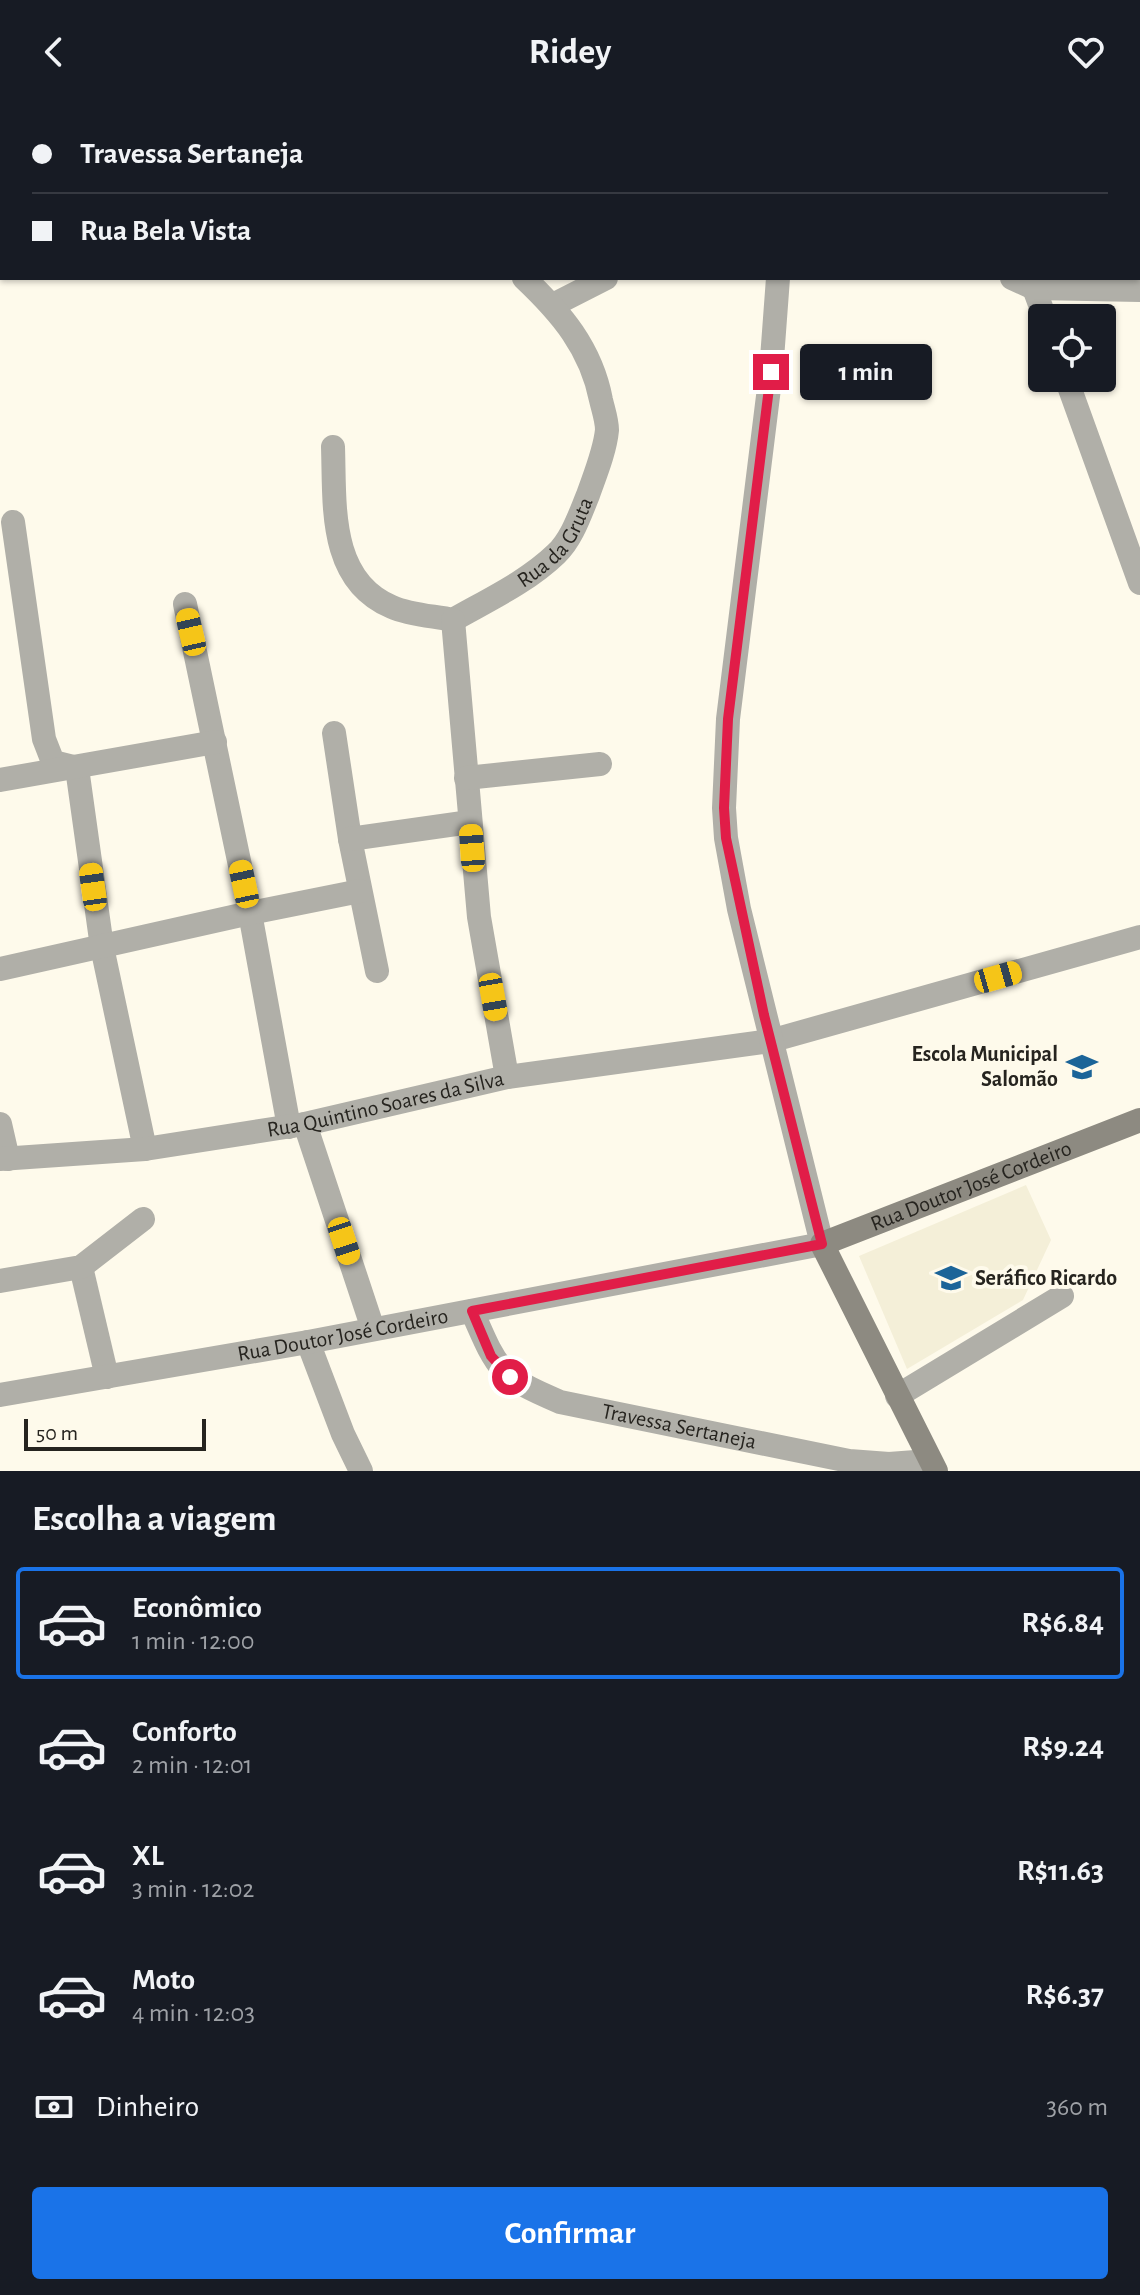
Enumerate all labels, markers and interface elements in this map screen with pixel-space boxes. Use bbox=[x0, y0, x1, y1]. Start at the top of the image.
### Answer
icon: back bbox=[32, 30, 76, 74]
icon: heart bbox=[1064, 30, 1108, 74]
text: Ridey bbox=[529, 34, 611, 70]
text: Travessa Sertaneja bbox=[80, 139, 303, 169]
text: Rua Bela Vista bbox=[80, 216, 251, 246]
map controls bbox=[1028, 304, 1116, 392]
button: locate bbox=[1028, 304, 1116, 392]
callout: 1 min bbox=[799, 344, 931, 400]
route end bbox=[753, 354, 789, 390]
text: 1 min bbox=[839, 359, 893, 385]
street label: Rua da Gruta bbox=[513, 494, 597, 591]
car bbox=[174, 606, 208, 658]
car bbox=[458, 823, 486, 873]
car bbox=[227, 858, 261, 910]
car bbox=[78, 862, 108, 912]
car bbox=[972, 959, 1024, 995]
car bbox=[477, 971, 509, 1023]
place label: Escola Municipal Salomão bbox=[912, 1043, 1058, 1090]
school or university icon: Escola Municipal Salomão bbox=[1065, 1050, 1099, 1084]
street label: Rua Quintino Soares da Silva bbox=[265, 1067, 506, 1141]
street label: Rua Doutor José Cordeiro bbox=[867, 1137, 1075, 1235]
car bbox=[325, 1214, 363, 1268]
school or university icon: Seráfico Ricardo bbox=[934, 1261, 968, 1295]
place label: Seráfico Ricardo bbox=[975, 1267, 1117, 1289]
street label: Rua Doutor José Cordeiro bbox=[236, 1305, 450, 1365]
route start bbox=[492, 1359, 528, 1395]
street label: Travessa Sertaneja bbox=[600, 1400, 758, 1453]
scale bar bbox=[24, 1415, 206, 1451]
text: 50 m bbox=[36, 1422, 78, 1444]
text: Escolha a viagem bbox=[32, 1501, 277, 1537]
icon: car bbox=[36, 1587, 108, 1659]
text: Econômico bbox=[132, 1593, 262, 1623]
text: R$6.84 bbox=[1022, 1608, 1104, 1638]
text: 1 min · 12:00 bbox=[132, 1628, 254, 1654]
icon: car bbox=[36, 1711, 108, 1783]
text: Conforto bbox=[132, 1717, 237, 1747]
text: R$9.24 bbox=[1022, 1732, 1104, 1762]
text: 2 min · 12:01 bbox=[132, 1752, 253, 1778]
icon: car bbox=[36, 1835, 108, 1907]
text: XL bbox=[132, 1841, 164, 1871]
text: R$11.63 bbox=[1017, 1856, 1104, 1886]
text: 3 min · 12:02 bbox=[132, 1876, 254, 1902]
icon: car bbox=[36, 1959, 108, 2031]
text: Moto bbox=[132, 1965, 195, 1995]
text: R$6.37 bbox=[1026, 1980, 1104, 2010]
text: 4 min · 12:03 bbox=[132, 2000, 255, 2026]
icon: cash bbox=[32, 2085, 76, 2129]
text: Dinheiro bbox=[96, 2092, 199, 2122]
text: 360 m bbox=[1046, 2094, 1108, 2120]
button: Confirmar bbox=[32, 2187, 1108, 2279]

